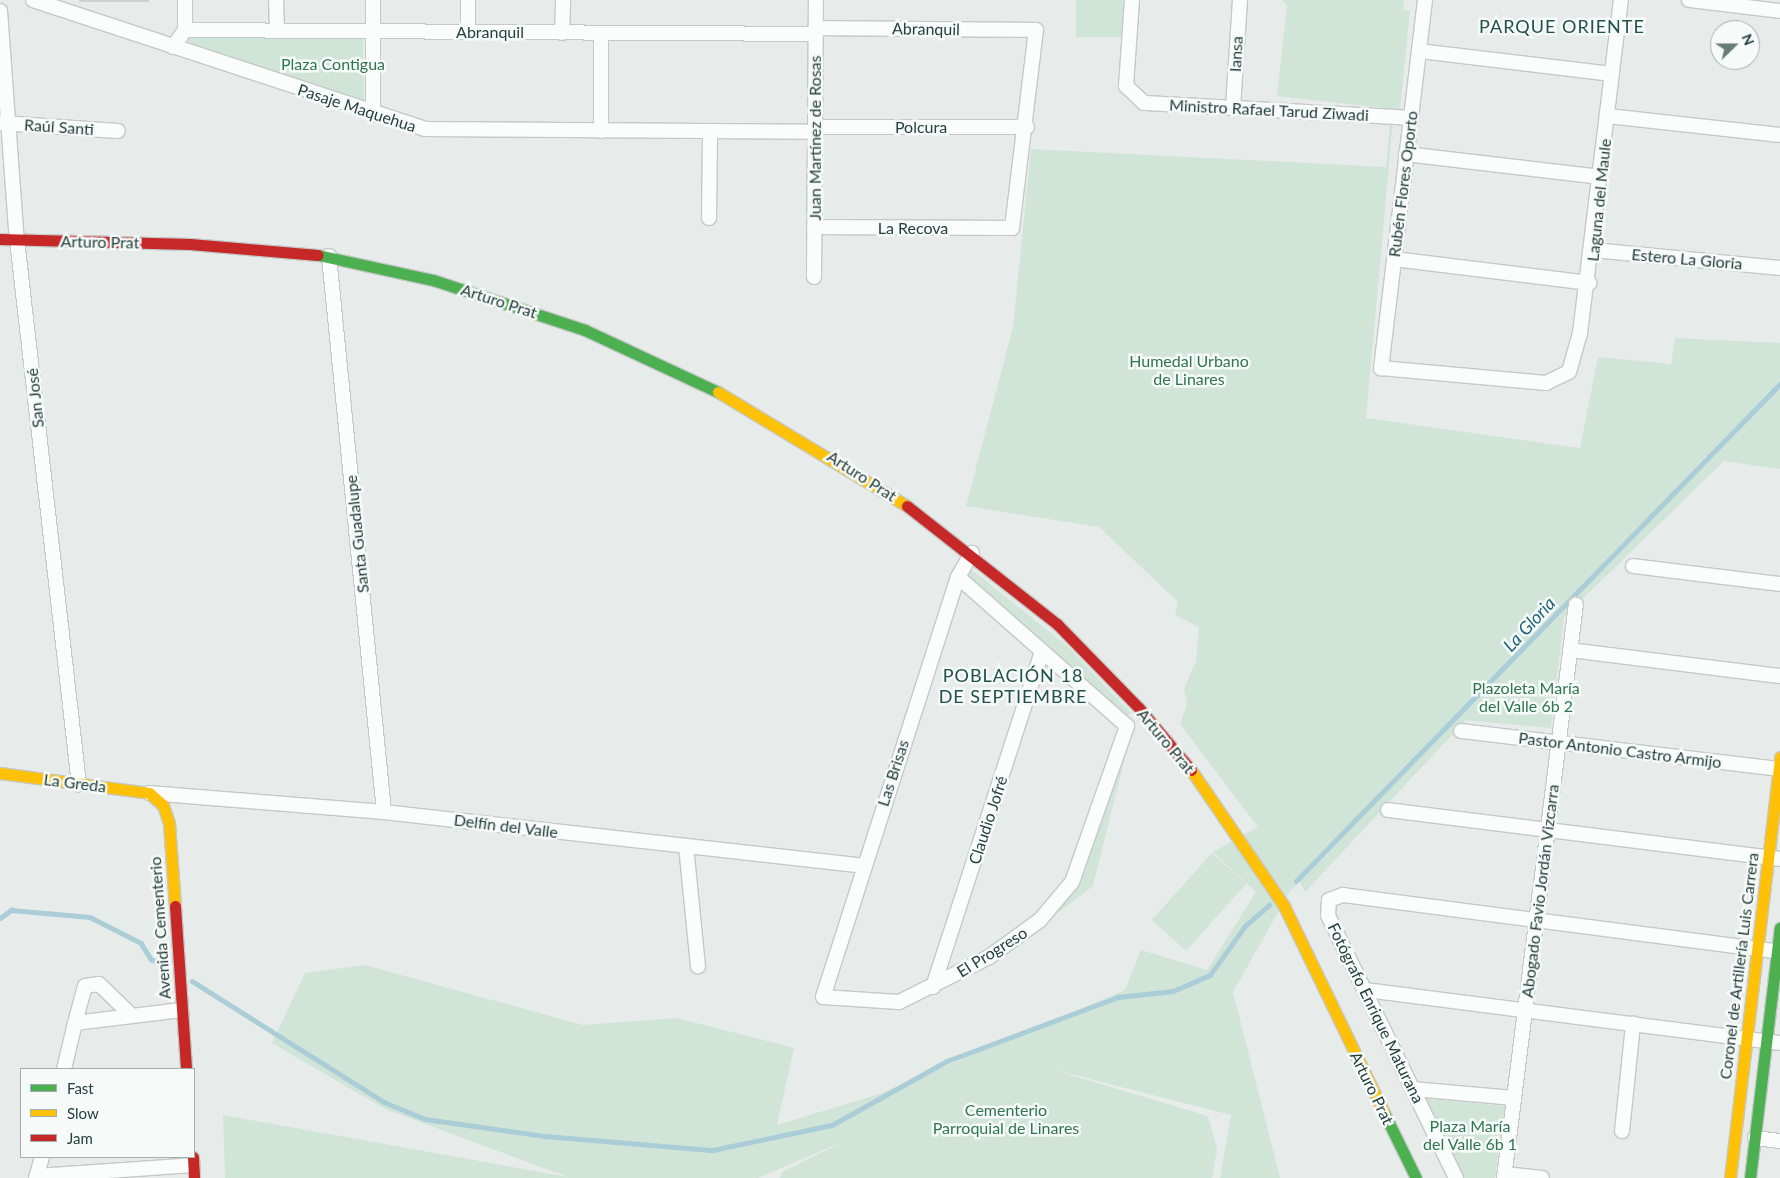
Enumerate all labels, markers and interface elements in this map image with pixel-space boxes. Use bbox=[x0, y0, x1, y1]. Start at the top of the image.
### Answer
district label: PARQUE ORIENTE bbox=[1477, 15, 1647, 37]
street label: Abranquil bbox=[892, 19, 960, 39]
north arrow bbox=[1710, 20, 1760, 70]
street label: Abranquil bbox=[456, 22, 524, 42]
text: N bbox=[1739, 31, 1758, 48]
street label: Iansa bbox=[1225, 36, 1247, 72]
park label: Plaza Contigua bbox=[281, 54, 385, 74]
street label: Juan Martínez de Rosas bbox=[805, 55, 825, 221]
street label: Pasaje Maquehua bbox=[295, 80, 419, 136]
street label: Ministro Rafael Tarud Ziwadi bbox=[1168, 95, 1370, 125]
street label: Rubén Flores Oporto bbox=[1385, 110, 1421, 258]
street label: Raúl Santi bbox=[23, 115, 95, 139]
street label: Polcura bbox=[895, 117, 947, 137]
street label: Laguna del Maule bbox=[1583, 138, 1615, 262]
street label: La Recova bbox=[878, 218, 948, 238]
street label: Arturo Prat bbox=[60, 232, 140, 252]
street label: Estero La Gloria bbox=[1631, 245, 1743, 273]
street label: Arturo Prat bbox=[459, 280, 539, 322]
park label: Humedal Urbano de Linares bbox=[1129, 351, 1249, 389]
street label: San José bbox=[22, 367, 48, 429]
street label: Arturo Prat bbox=[824, 447, 900, 505]
street label: Santa Guadalupe bbox=[341, 474, 373, 594]
water label: La Gloria bbox=[1498, 592, 1560, 656]
district label: POBLACIÓN 18 DE SEPTIEMBRE bbox=[937, 665, 1089, 708]
park label: Plazoleta María del Valle 6b 2 bbox=[1472, 678, 1580, 716]
street label: Arturo Prat bbox=[1133, 705, 1199, 777]
street label: Pastor Antonio Castro Armijo bbox=[1517, 728, 1723, 772]
street label: Las Brisas bbox=[873, 737, 913, 809]
street label: La Greda bbox=[43, 770, 107, 796]
street label: Claudio Jofré bbox=[965, 773, 1011, 867]
street label: Abogado Favio Jordán Vizcarra bbox=[1517, 783, 1563, 999]
street label: Delfín del Valle bbox=[453, 810, 559, 842]
street label: Coronel de Artillería Luis Carrera bbox=[1716, 851, 1762, 1081]
street label: Avenida Cementerio bbox=[145, 856, 175, 1000]
street label: Fotógrafo Enrique Maturana bbox=[1324, 920, 1428, 1106]
street label: El Progreso bbox=[953, 923, 1031, 981]
street label: Arturo Prat bbox=[1346, 1048, 1398, 1128]
legend bbox=[20, 1068, 195, 1158]
text: Fast bbox=[67, 1079, 94, 1097]
park label: Cementerio Parroquial de Linares bbox=[933, 1100, 1079, 1138]
text: Slow bbox=[67, 1104, 99, 1122]
park label: Plaza María del Valle 6b 1 bbox=[1423, 1116, 1517, 1154]
text: Jam bbox=[67, 1129, 93, 1147]

